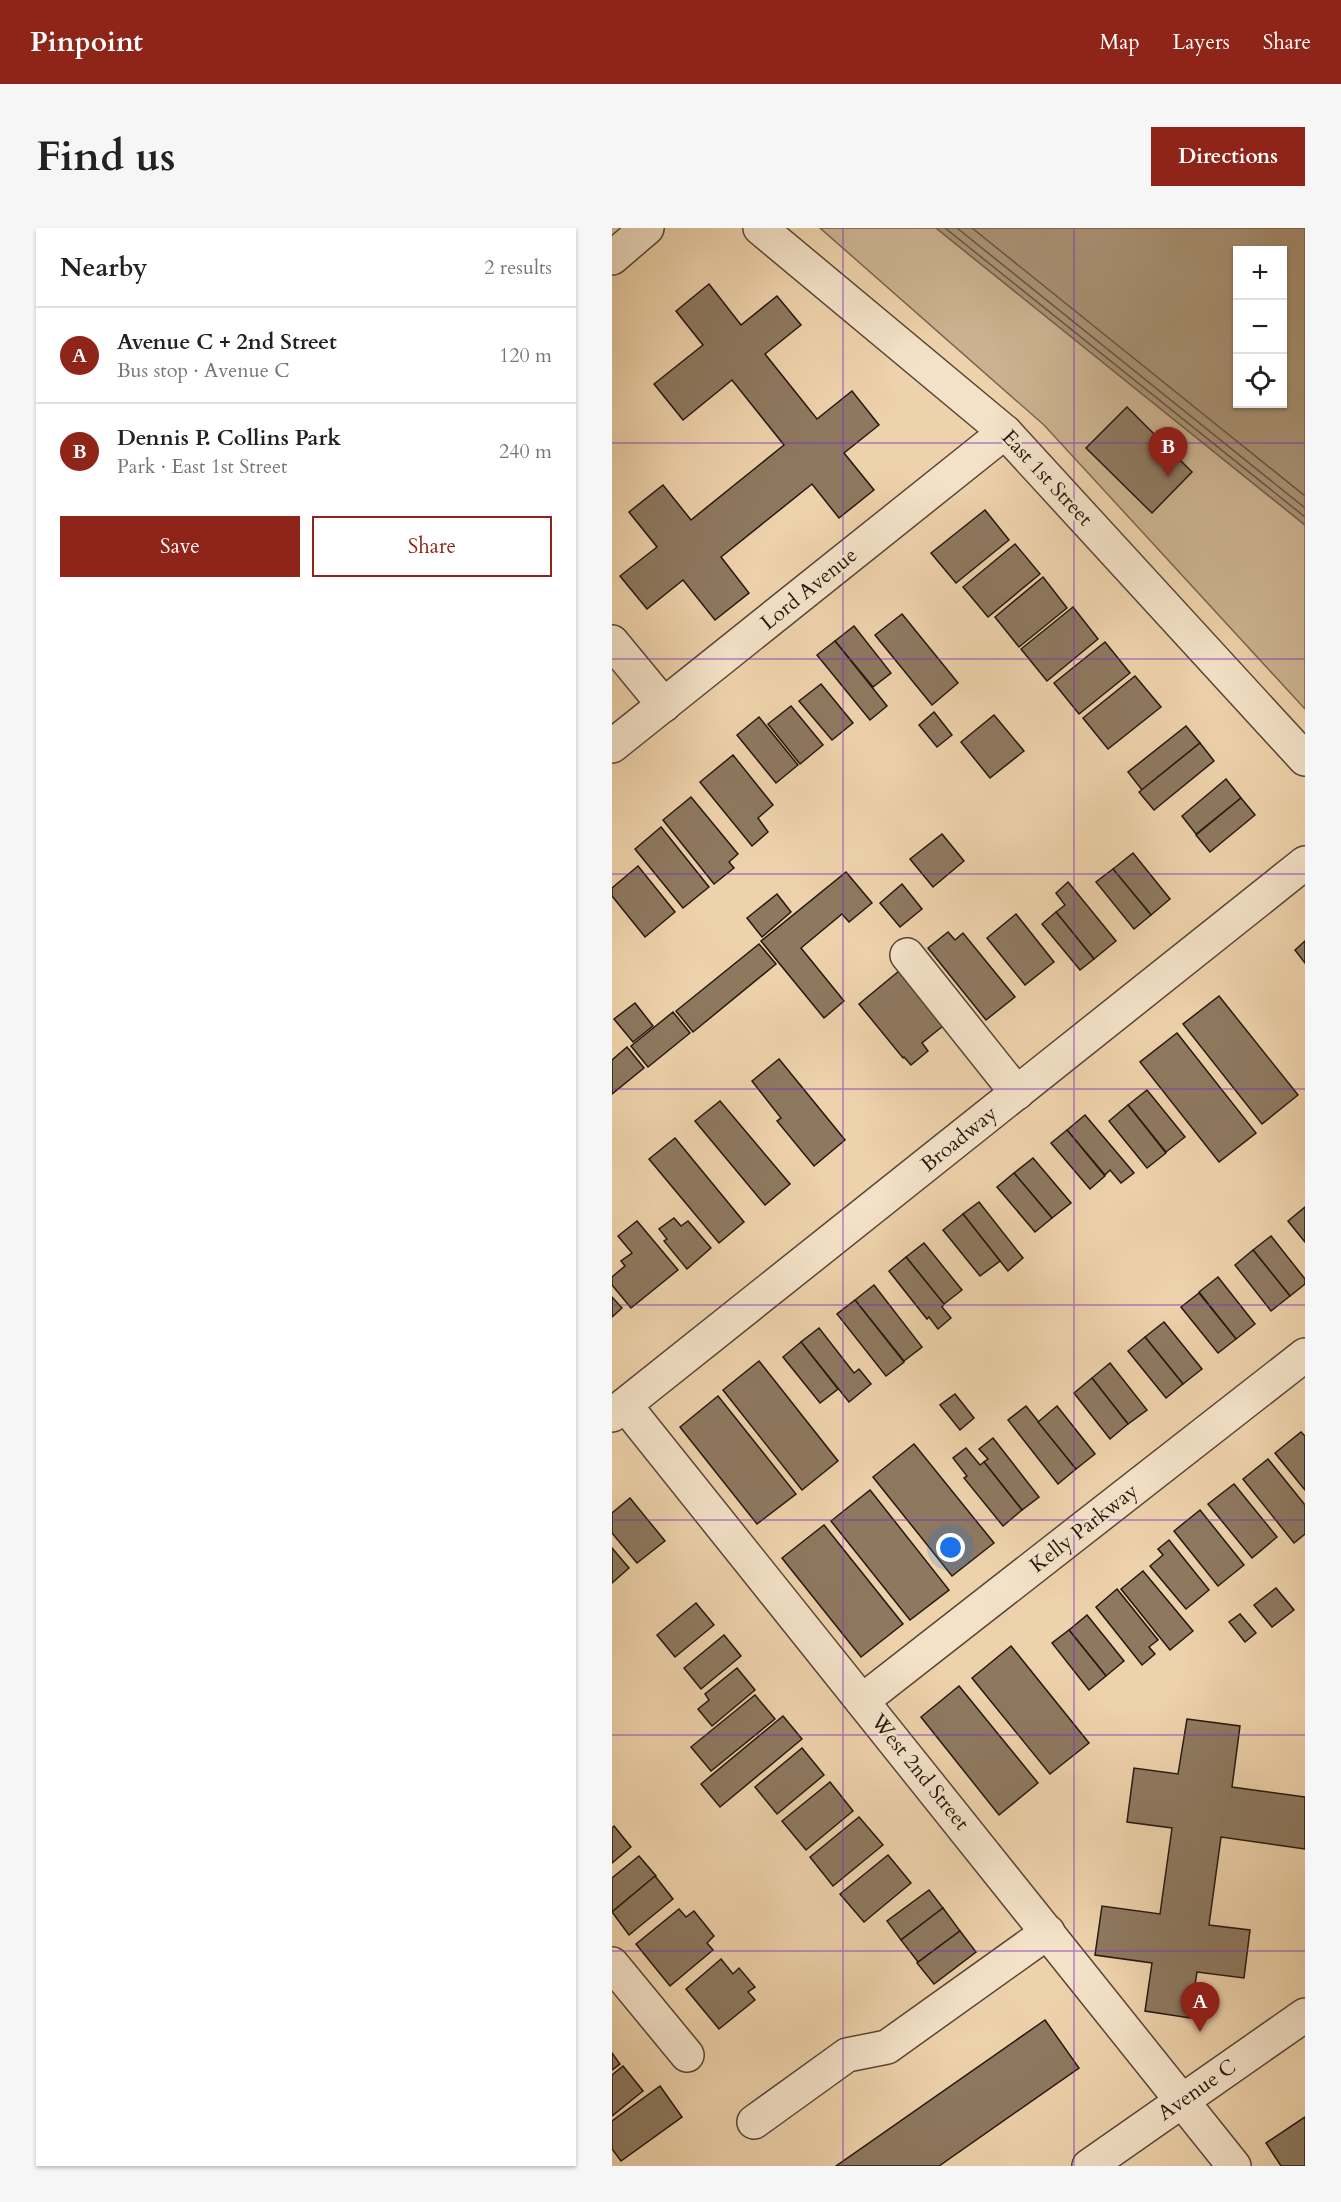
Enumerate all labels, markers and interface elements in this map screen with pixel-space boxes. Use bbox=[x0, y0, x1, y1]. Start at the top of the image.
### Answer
text: Pinpoint bbox=[30, 23, 143, 61]
text: Map bbox=[1100, 28, 1140, 57]
text: Layers bbox=[1173, 28, 1230, 57]
text: Share bbox=[1263, 28, 1311, 57]
button: Directions bbox=[1151, 127, 1305, 186]
text: Find us bbox=[36, 128, 176, 185]
map controls bbox=[1233, 246, 1287, 408]
button: + bbox=[1233, 246, 1287, 300]
text: Nearby bbox=[60, 250, 148, 285]
text: 2 results bbox=[484, 254, 552, 281]
button: − bbox=[1233, 300, 1287, 354]
text: Avenue C + 2nd Street bbox=[117, 327, 337, 357]
text: A bbox=[72, 342, 87, 369]
text: 120 m bbox=[499, 342, 552, 369]
button: locate bbox=[1233, 354, 1287, 408]
text: Bus stop · Avenue C bbox=[117, 357, 289, 384]
text: Dennis P. Collins Park bbox=[117, 423, 341, 453]
street label: East 1st Street bbox=[995, 424, 1099, 533]
pin: B bbox=[1148, 428, 1188, 477]
text: B bbox=[72, 438, 87, 465]
text: 240 m bbox=[499, 438, 552, 465]
text: Park · East 1st Street bbox=[117, 453, 287, 480]
button: Save bbox=[60, 516, 300, 577]
button: Share bbox=[312, 516, 552, 577]
street label: Lord Avenue bbox=[755, 541, 863, 637]
street label: Broadway bbox=[915, 1099, 1003, 1179]
street label: Kelly Parkway bbox=[1024, 1477, 1144, 1579]
your location bbox=[936, 1533, 965, 1562]
street label: West 2nd Street bbox=[863, 1707, 976, 1837]
pin: A bbox=[1180, 1982, 1220, 2032]
street label: Avenue C bbox=[1152, 2052, 1242, 2128]

